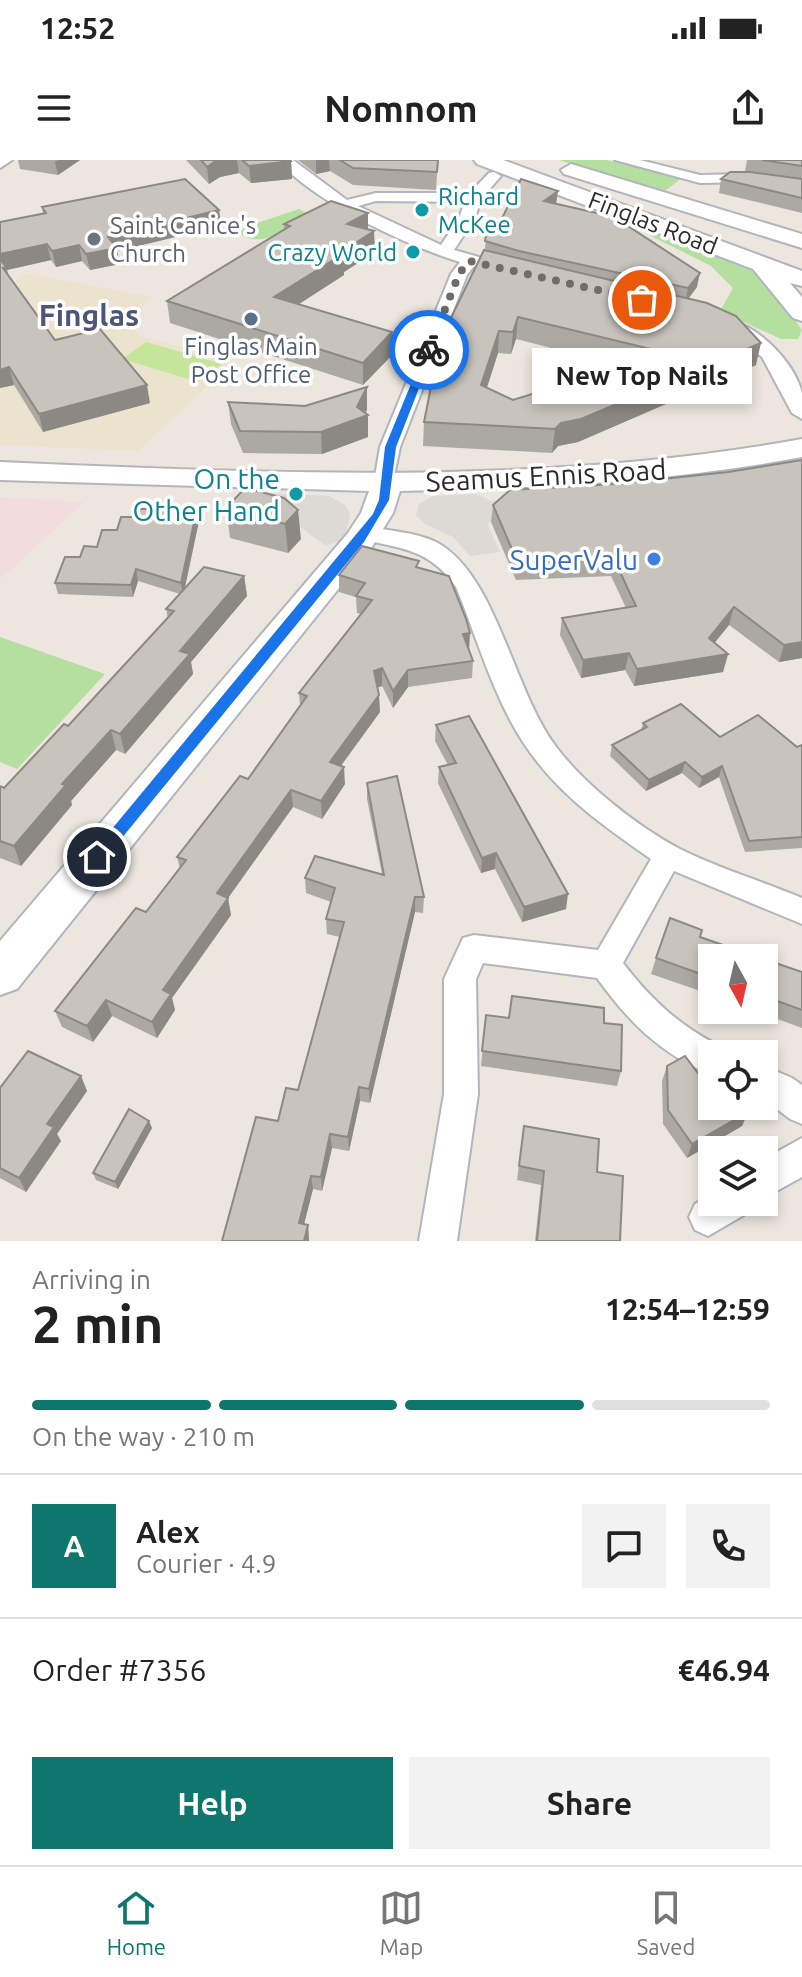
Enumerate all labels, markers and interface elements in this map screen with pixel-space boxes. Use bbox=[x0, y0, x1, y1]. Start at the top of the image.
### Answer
text: 12:52 bbox=[40, 11, 115, 45]
icon: menu bbox=[32, 86, 76, 130]
icon: share bbox=[726, 86, 770, 130]
text: Nomnom bbox=[324, 88, 478, 129]
place label: Richard McKee bbox=[438, 183, 519, 238]
street label: Finglas Road bbox=[585, 186, 721, 260]
marker: Richard McKee bbox=[413, 201, 431, 219]
place label: Saint Canice's Church bbox=[110, 212, 256, 267]
marker: Saint Canice's Church bbox=[85, 230, 103, 248]
place label: Crazy World bbox=[267, 239, 397, 266]
marker: Crazy World bbox=[404, 243, 422, 261]
pin bbox=[608, 266, 676, 334]
icon: bag bbox=[620, 278, 664, 322]
district label: Finglas bbox=[39, 298, 139, 332]
marker: Finglas Main Post Office bbox=[242, 310, 260, 328]
courier bbox=[389, 310, 469, 390]
icon: bike bbox=[407, 328, 451, 372]
place label: Finglas Main Post Office bbox=[184, 333, 318, 388]
callout: New Top Nails bbox=[532, 348, 752, 404]
text: New Top Nails bbox=[556, 361, 728, 390]
street label: Seamus Ennis Road bbox=[425, 453, 667, 497]
place label: On the Other Hand bbox=[133, 463, 280, 526]
marker: On the Other Hand bbox=[287, 485, 305, 503]
place label: SuperValu bbox=[510, 544, 638, 575]
marker: SuperValu bbox=[645, 550, 663, 568]
pin bbox=[63, 823, 131, 891]
icon: home bbox=[75, 835, 119, 879]
north arrow bbox=[698, 944, 778, 1024]
map controls bbox=[698, 944, 778, 1216]
button: locate bbox=[698, 1040, 778, 1120]
button: layers bbox=[698, 1136, 778, 1216]
text: Arriving in bbox=[32, 1265, 151, 1294]
text: 12:54–12:59 bbox=[605, 1292, 770, 1326]
text: 2 min bbox=[32, 1295, 163, 1353]
text: On the way · 210 m bbox=[32, 1422, 255, 1451]
button: chat bbox=[582, 1504, 666, 1588]
button: phone bbox=[686, 1504, 770, 1588]
text: Alex bbox=[136, 1515, 200, 1549]
text: A bbox=[63, 1529, 85, 1563]
text: Courier · 4.9 bbox=[136, 1549, 276, 1578]
text: Order #7356 bbox=[32, 1653, 206, 1687]
text: €46.94 bbox=[678, 1653, 770, 1687]
button: Help bbox=[32, 1757, 393, 1849]
button: Share bbox=[409, 1757, 770, 1849]
tab: Home bbox=[107, 1886, 166, 1959]
tab: Map bbox=[379, 1886, 423, 1959]
tab: Saved bbox=[637, 1886, 695, 1959]

